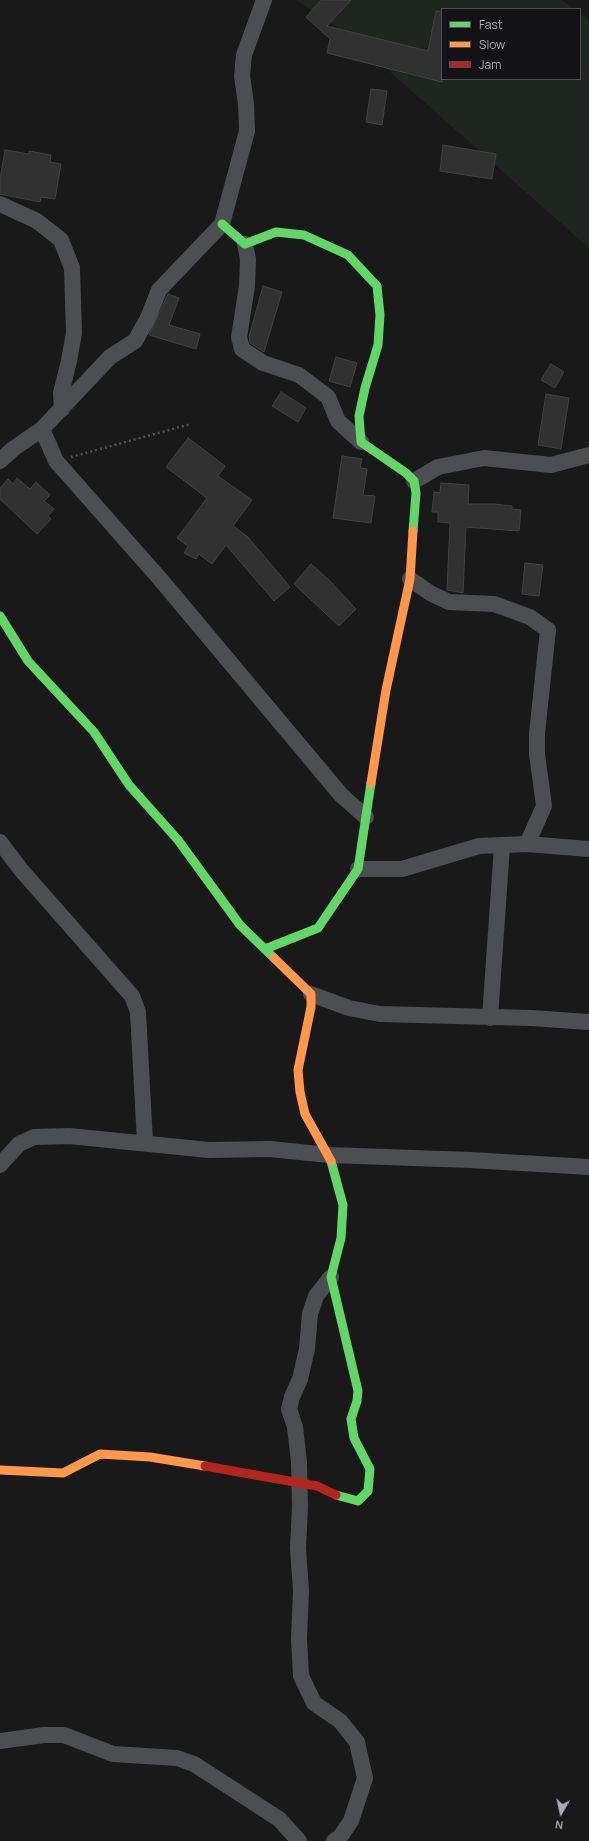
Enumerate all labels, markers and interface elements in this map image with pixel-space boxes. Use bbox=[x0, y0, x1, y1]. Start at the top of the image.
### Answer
legend bbox=[441, 8, 581, 80]
text: Fast bbox=[479, 16, 503, 33]
text: Slow bbox=[479, 36, 505, 53]
text: Jam bbox=[479, 56, 501, 73]
north arrow bbox=[541, 1793, 581, 1833]
text: N bbox=[554, 1817, 564, 1833]

